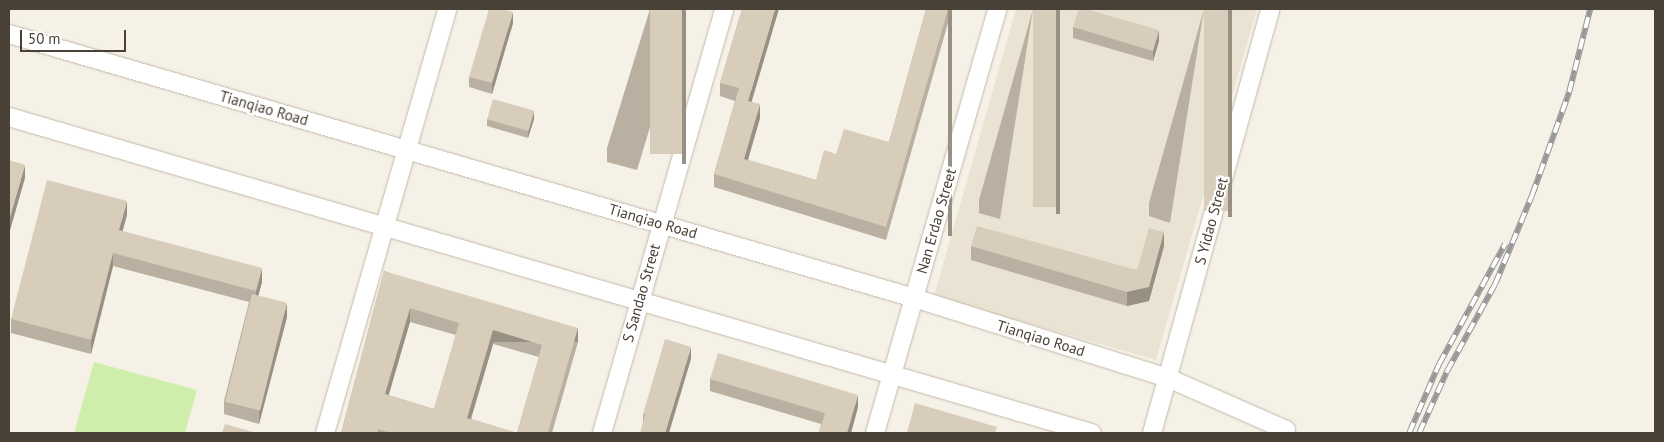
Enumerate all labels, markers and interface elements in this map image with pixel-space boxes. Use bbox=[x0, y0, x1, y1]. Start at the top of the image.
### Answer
scale bar bbox=[22, 20, 129, 52]
text: 50 m bbox=[28, 29, 61, 48]
street label: Tianqiao Road bbox=[218, 87, 310, 129]
street label: Nan Erdao Street bbox=[912, 166, 960, 276]
street label: S Yidao Street bbox=[1191, 175, 1231, 267]
street label: Tianqiao Road bbox=[607, 200, 699, 242]
street label: S Sandao Street bbox=[618, 242, 664, 344]
street label: Tianqiao Road bbox=[995, 316, 1087, 360]

